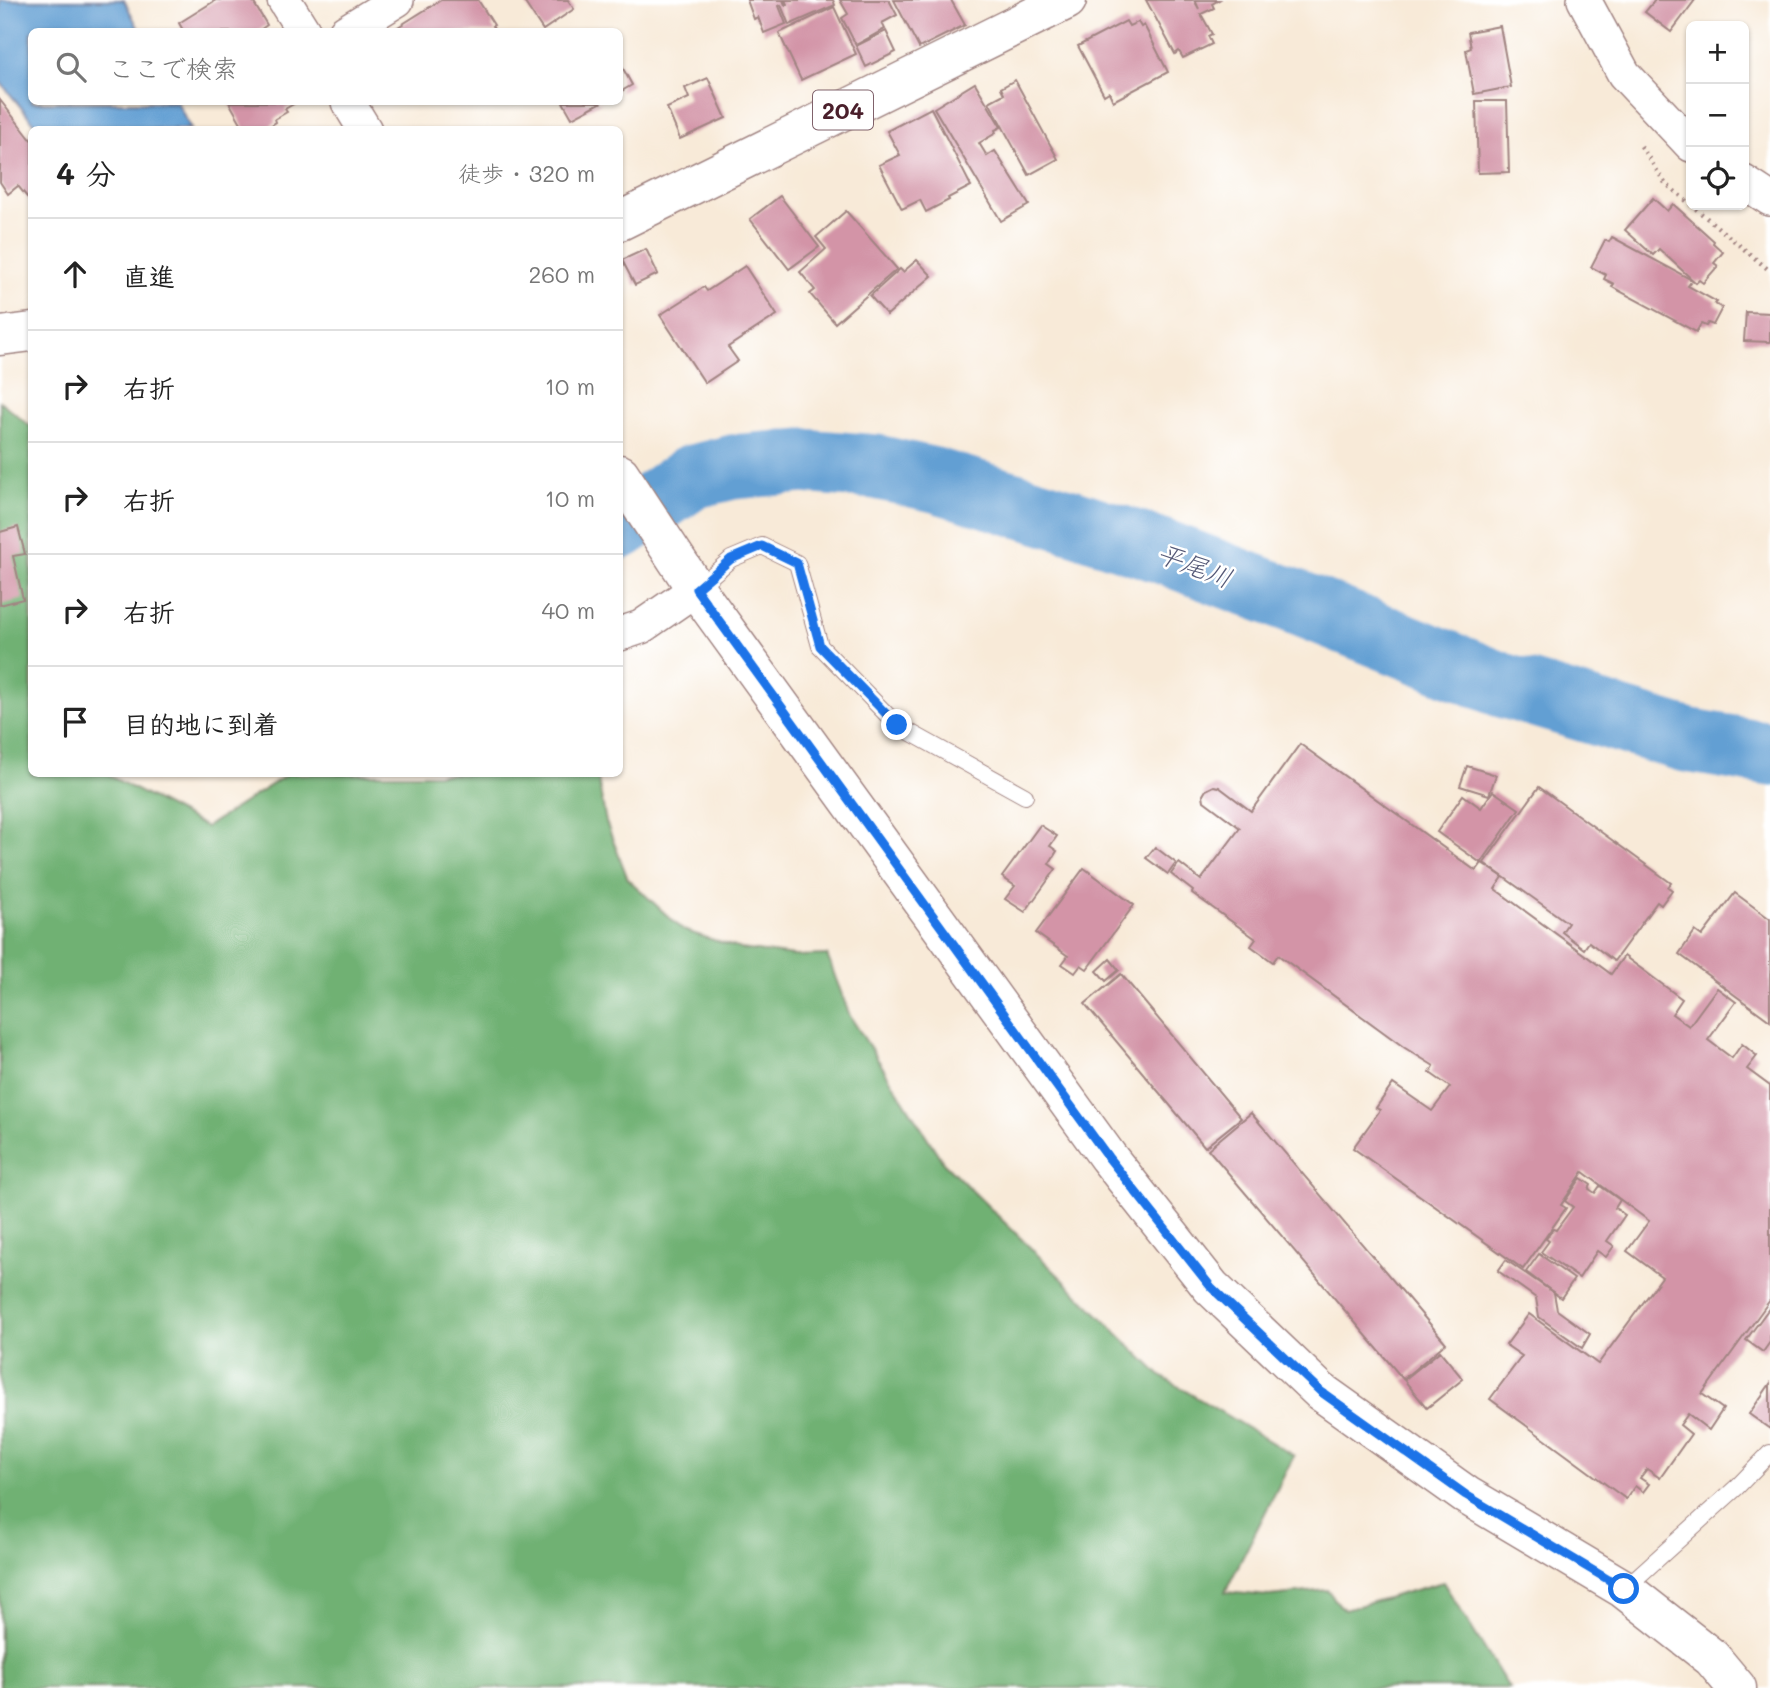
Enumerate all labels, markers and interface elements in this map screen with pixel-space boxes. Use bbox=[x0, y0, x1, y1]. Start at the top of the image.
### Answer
map controls bbox=[1686, 21, 1749, 210]
button: + bbox=[1686, 21, 1749, 84]
search box bbox=[28, 28, 623, 105]
icon: search bbox=[52, 48, 90, 86]
text: ここで検索 bbox=[108, 51, 238, 85]
button: − bbox=[1686, 84, 1749, 147]
road number: 204 bbox=[813, 90, 873, 130]
button: locate bbox=[1686, 147, 1749, 210]
text: 4 分 bbox=[56, 153, 116, 193]
text: 徒歩 · 320 m bbox=[458, 158, 595, 188]
icon: ahead bbox=[56, 255, 94, 293]
text: 直進 bbox=[123, 259, 175, 293]
text: 260 m bbox=[528, 259, 595, 289]
icon: right bbox=[56, 367, 94, 405]
text: 右折 bbox=[123, 371, 175, 405]
text: 10 m bbox=[545, 371, 595, 401]
icon: right bbox=[56, 479, 94, 517]
text: 右折 bbox=[123, 483, 175, 517]
text: 10 m bbox=[545, 483, 595, 513]
water label: 平尾川 bbox=[1152, 535, 1238, 595]
icon: right bbox=[56, 591, 94, 629]
text: 右折 bbox=[123, 595, 175, 629]
text: 40 m bbox=[542, 595, 595, 625]
icon: arrive bbox=[56, 703, 94, 741]
text: 目的地に到着 bbox=[123, 707, 279, 741]
route end bbox=[881, 709, 912, 740]
route start bbox=[1608, 1573, 1639, 1604]

